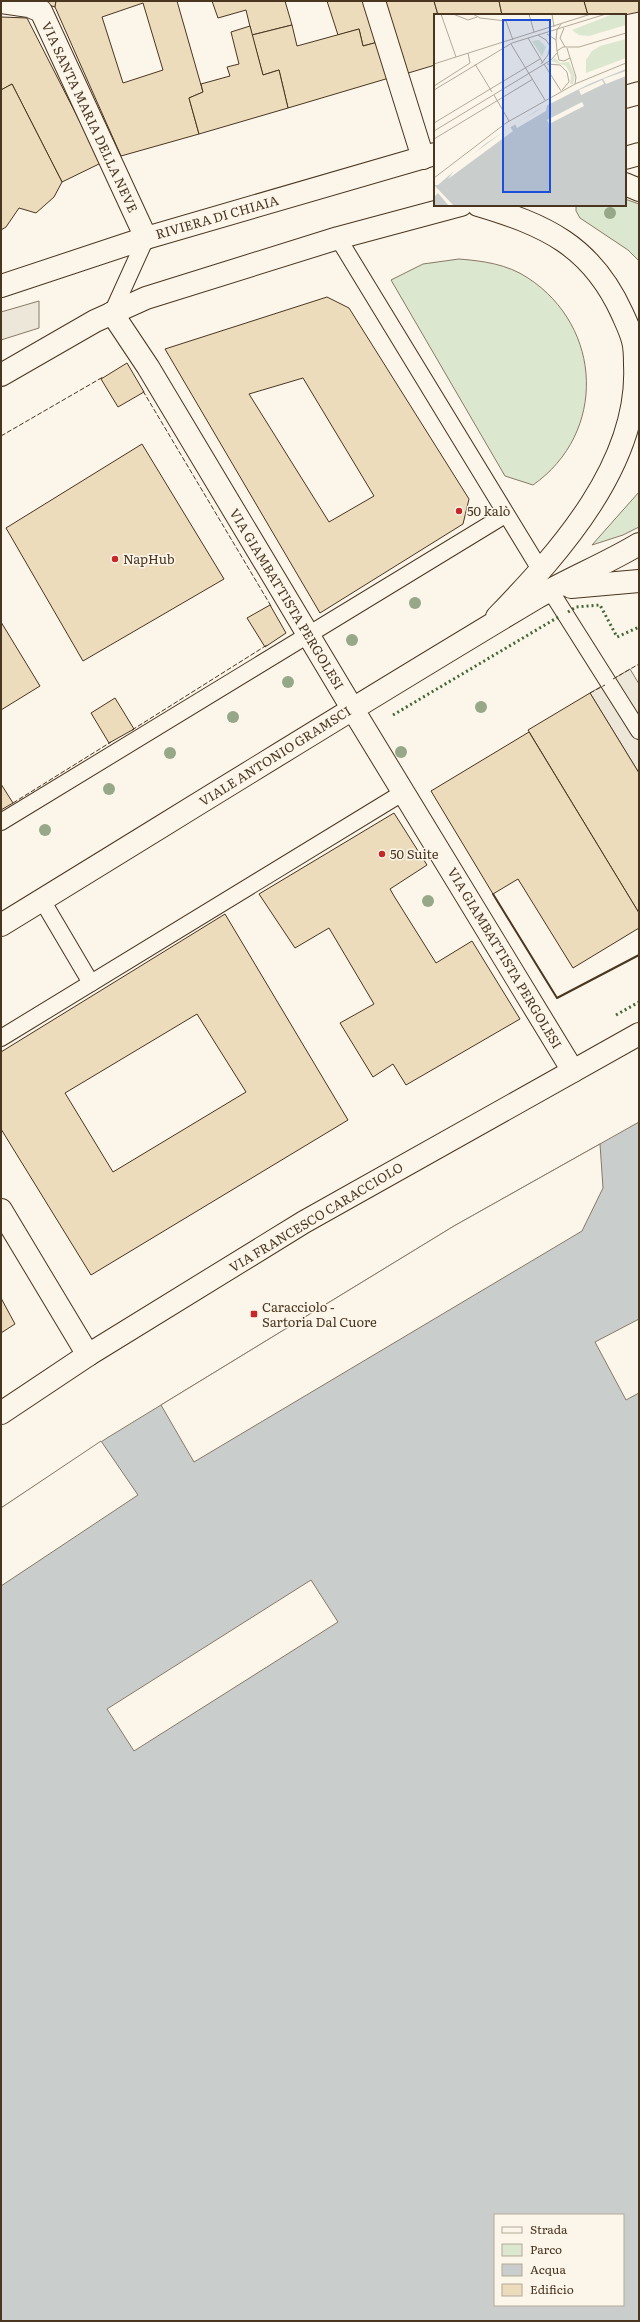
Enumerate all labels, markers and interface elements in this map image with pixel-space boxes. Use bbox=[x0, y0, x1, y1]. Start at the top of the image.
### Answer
inset map bbox=[434, 14, 626, 206]
street label: VIA SANTA MARIA DELLA NEVE bbox=[38, 18, 143, 215]
street label: RIVIERA DI CHIAIA bbox=[153, 190, 281, 243]
place label: 50 kalò bbox=[467, 501, 511, 520]
street label: VIA GIAMBATTISTA PERGOLESI bbox=[226, 505, 349, 693]
marker: 50 kalò bbox=[454, 506, 464, 516]
place label: NapHub bbox=[123, 549, 175, 568]
marker: NapHub bbox=[110, 554, 120, 564]
street label: VIALE ANTONIO GRAMSCI bbox=[195, 701, 354, 810]
place label: 50 Suite bbox=[390, 844, 439, 863]
marker: 50 Suite bbox=[377, 849, 387, 859]
street label: VIA GIAMBATTISTA PERGOLESI bbox=[444, 864, 567, 1052]
street label: VIA FRANCESCO CARACCIOLO bbox=[225, 1157, 406, 1276]
place label: Caracciolo - Sartoria Dal Cuore bbox=[262, 1297, 377, 1331]
marker: Caracciolo - Sartoria Dal Cuore bbox=[249, 1309, 259, 1319]
legend bbox=[494, 2214, 624, 2306]
text: Strada bbox=[530, 2220, 568, 2238]
text: Parco bbox=[530, 2240, 562, 2258]
text: Acqua bbox=[530, 2260, 566, 2278]
text: Edificio bbox=[530, 2280, 574, 2298]

